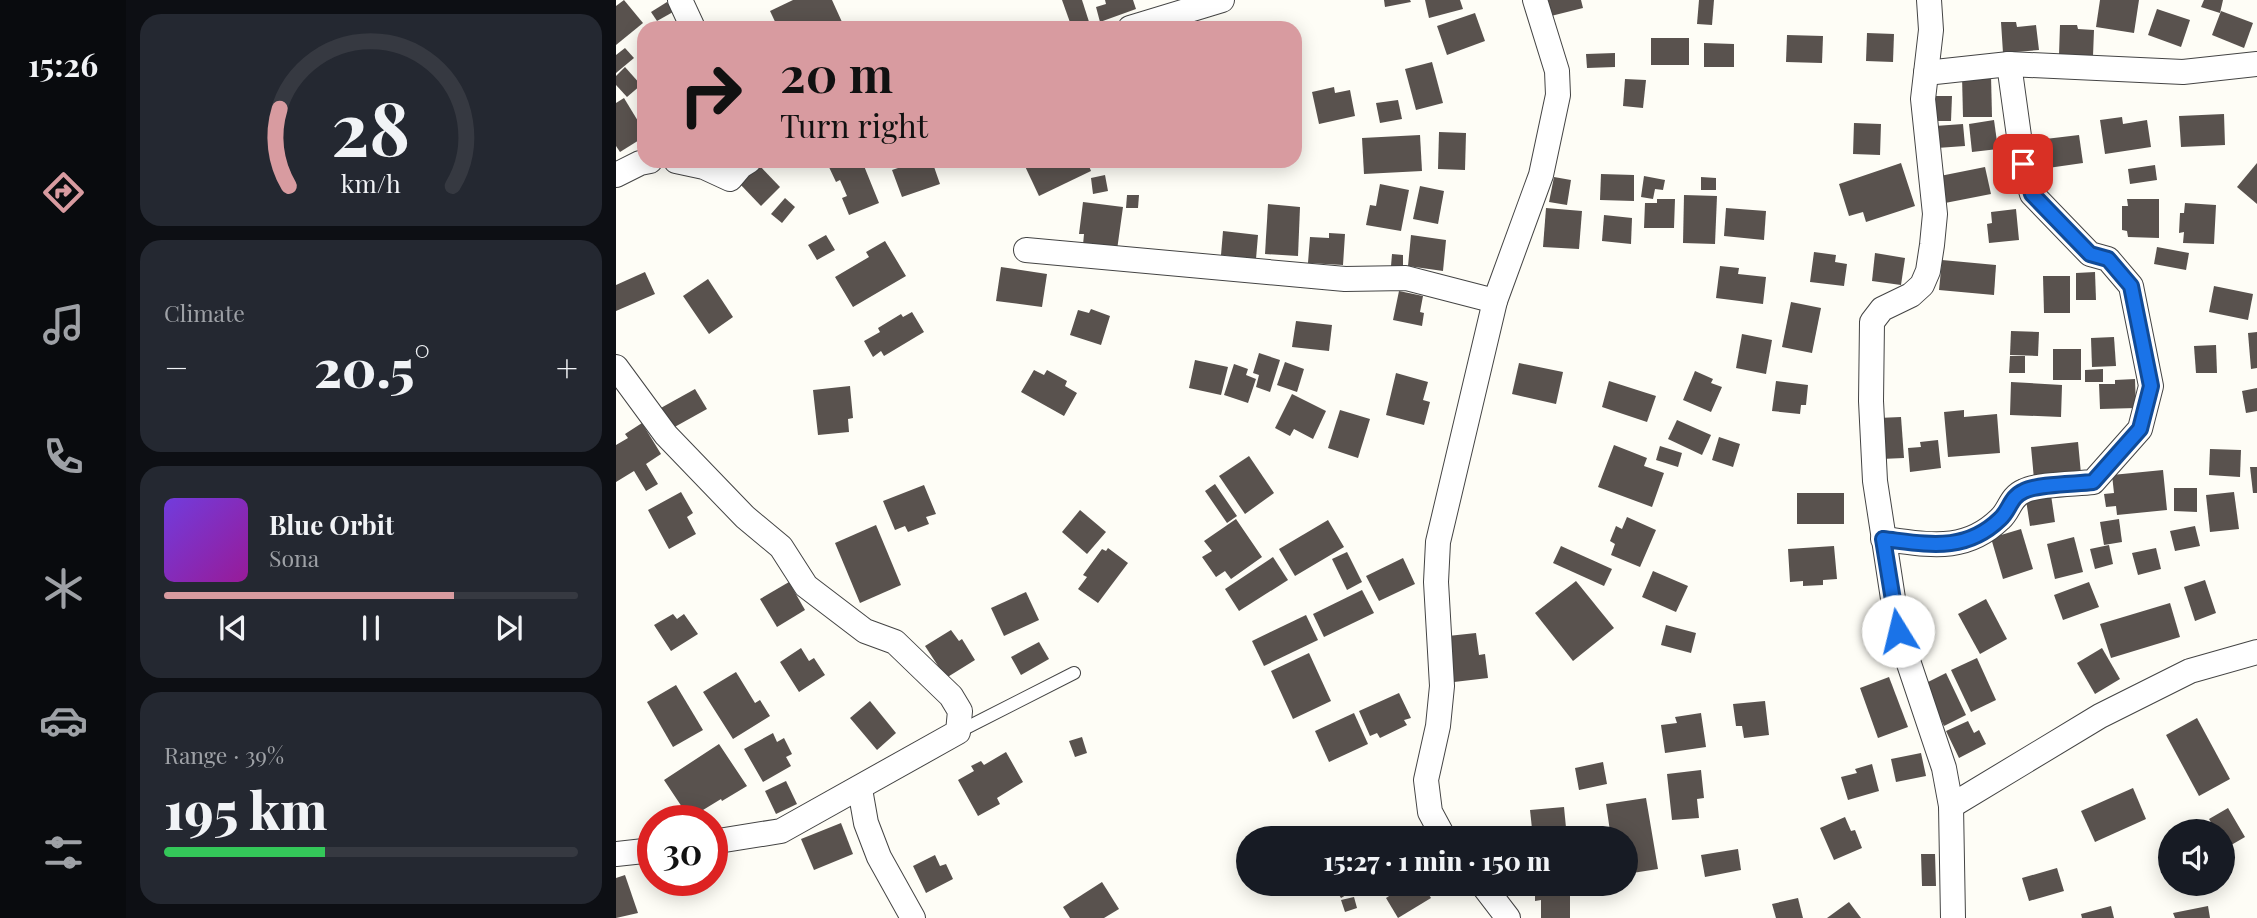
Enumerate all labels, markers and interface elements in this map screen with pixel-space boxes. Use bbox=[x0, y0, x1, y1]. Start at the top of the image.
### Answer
text: 20 m bbox=[780, 40, 893, 105]
text: 15:26 bbox=[28, 42, 98, 85]
icon: right bbox=[665, 49, 756, 140]
text: 28 bbox=[332, 77, 410, 174]
text: Turn right bbox=[780, 103, 928, 146]
pin bbox=[1993, 134, 2053, 194]
icon: arrive bbox=[2004, 145, 2042, 183]
text: km/h bbox=[341, 166, 401, 199]
icon: directions bbox=[39, 168, 88, 217]
text: Climate bbox=[164, 297, 245, 328]
icon: music bbox=[39, 300, 88, 349]
text: 20.5° bbox=[314, 332, 430, 401]
text: − bbox=[164, 341, 189, 392]
text: + bbox=[556, 341, 578, 392]
icon: phone bbox=[39, 432, 88, 481]
text: Blue Orbit bbox=[269, 507, 394, 542]
text: Sona bbox=[269, 542, 319, 573]
icon: climate bbox=[39, 564, 88, 613]
position arrow bbox=[1861, 594, 1935, 668]
icon: previous bbox=[214, 609, 252, 647]
icon: pause bbox=[352, 609, 390, 647]
icon: next bbox=[490, 609, 528, 647]
icon: car bbox=[39, 696, 88, 745]
text: Range · 39% bbox=[164, 739, 284, 770]
text: 195 km bbox=[164, 774, 327, 843]
speed limit sign: 30 bbox=[637, 805, 728, 896]
map controls bbox=[2158, 819, 2235, 896]
button: sound bbox=[2158, 819, 2235, 896]
icon: filters bbox=[39, 828, 88, 877]
text: 15:27 · 1 min · 150 m bbox=[1324, 843, 1550, 878]

